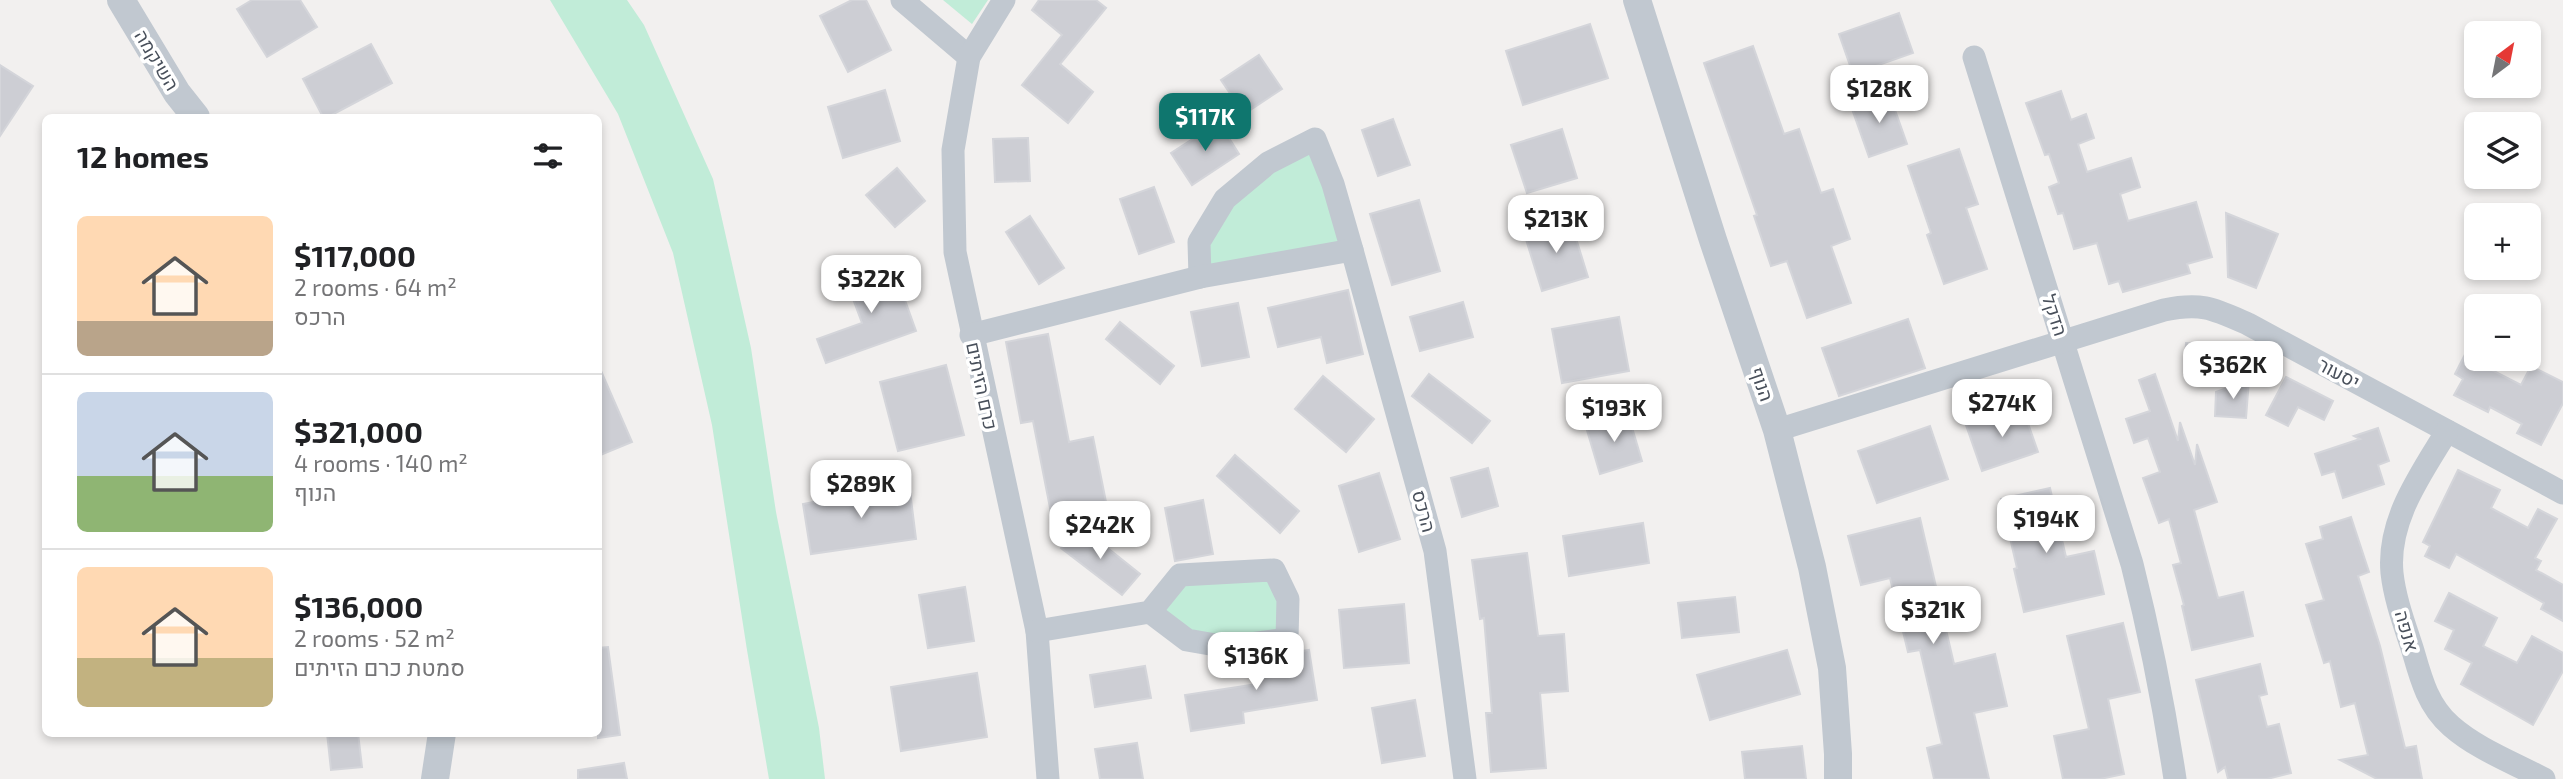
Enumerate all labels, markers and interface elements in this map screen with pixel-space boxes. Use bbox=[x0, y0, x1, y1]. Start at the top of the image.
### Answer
north arrow bbox=[2464, 21, 2541, 98]
map controls bbox=[2464, 21, 2541, 371]
street label: השיקמה bbox=[130, 25, 185, 94]
pin: $128K bbox=[1830, 66, 1928, 125]
text: $128K bbox=[1846, 74, 1912, 102]
pin: $117K bbox=[1156, 94, 1254, 153]
text: $117K bbox=[1175, 102, 1235, 130]
button: layers bbox=[2464, 112, 2541, 189]
icon: filters bbox=[529, 137, 567, 175]
text: 12 homes bbox=[77, 138, 209, 174]
pin: $213K bbox=[1507, 196, 1605, 255]
button: + bbox=[2464, 203, 2541, 280]
text: $213K bbox=[1524, 204, 1588, 232]
text: $117,000 bbox=[294, 237, 416, 273]
icon: home bbox=[133, 244, 217, 328]
pin: $322K bbox=[822, 256, 920, 315]
text: $322K bbox=[837, 264, 905, 292]
text: 2 rooms · 64 m² bbox=[294, 273, 457, 301]
street label: הדקל bbox=[2038, 291, 2073, 339]
button: − bbox=[2464, 294, 2541, 371]
text: הרכס bbox=[294, 302, 346, 330]
street label: כרם הזיתים bbox=[962, 340, 1003, 432]
pin: $362K bbox=[2184, 342, 2282, 401]
text: $362K bbox=[2199, 350, 2267, 378]
street label: יסעור bbox=[2315, 352, 2364, 393]
street label: הנוף bbox=[1746, 364, 1779, 404]
pin: $274K bbox=[1953, 380, 2051, 439]
pin: $193K bbox=[1565, 384, 1663, 444]
text: $274K bbox=[1968, 388, 2036, 416]
text: $193K bbox=[1582, 393, 1646, 421]
text: $321,000 bbox=[294, 413, 423, 449]
icon: home bbox=[133, 420, 217, 504]
text: 4 rooms · 140 m² bbox=[294, 449, 468, 477]
pin: $289K bbox=[812, 461, 910, 520]
text: $289K bbox=[826, 469, 896, 497]
text: הנוף bbox=[294, 478, 336, 506]
street label: הרכס bbox=[1408, 487, 1441, 535]
pin: $194K bbox=[1997, 496, 2095, 555]
pin: $242K bbox=[1051, 502, 1149, 561]
text: $194K bbox=[2013, 504, 2079, 532]
text: $242K bbox=[1065, 510, 1135, 538]
pin: $321K bbox=[1884, 586, 1982, 646]
text: $136,000 bbox=[294, 588, 423, 624]
icon: home bbox=[133, 595, 217, 679]
text: $321K bbox=[1901, 595, 1965, 623]
street label: אנפה bbox=[2391, 607, 2424, 654]
text: 2 rooms · 52 m² bbox=[294, 624, 455, 652]
pin: $136K bbox=[1207, 632, 1305, 692]
text: $136K bbox=[1224, 641, 1288, 669]
text: סמטת כרם הזיתים bbox=[294, 653, 465, 681]

